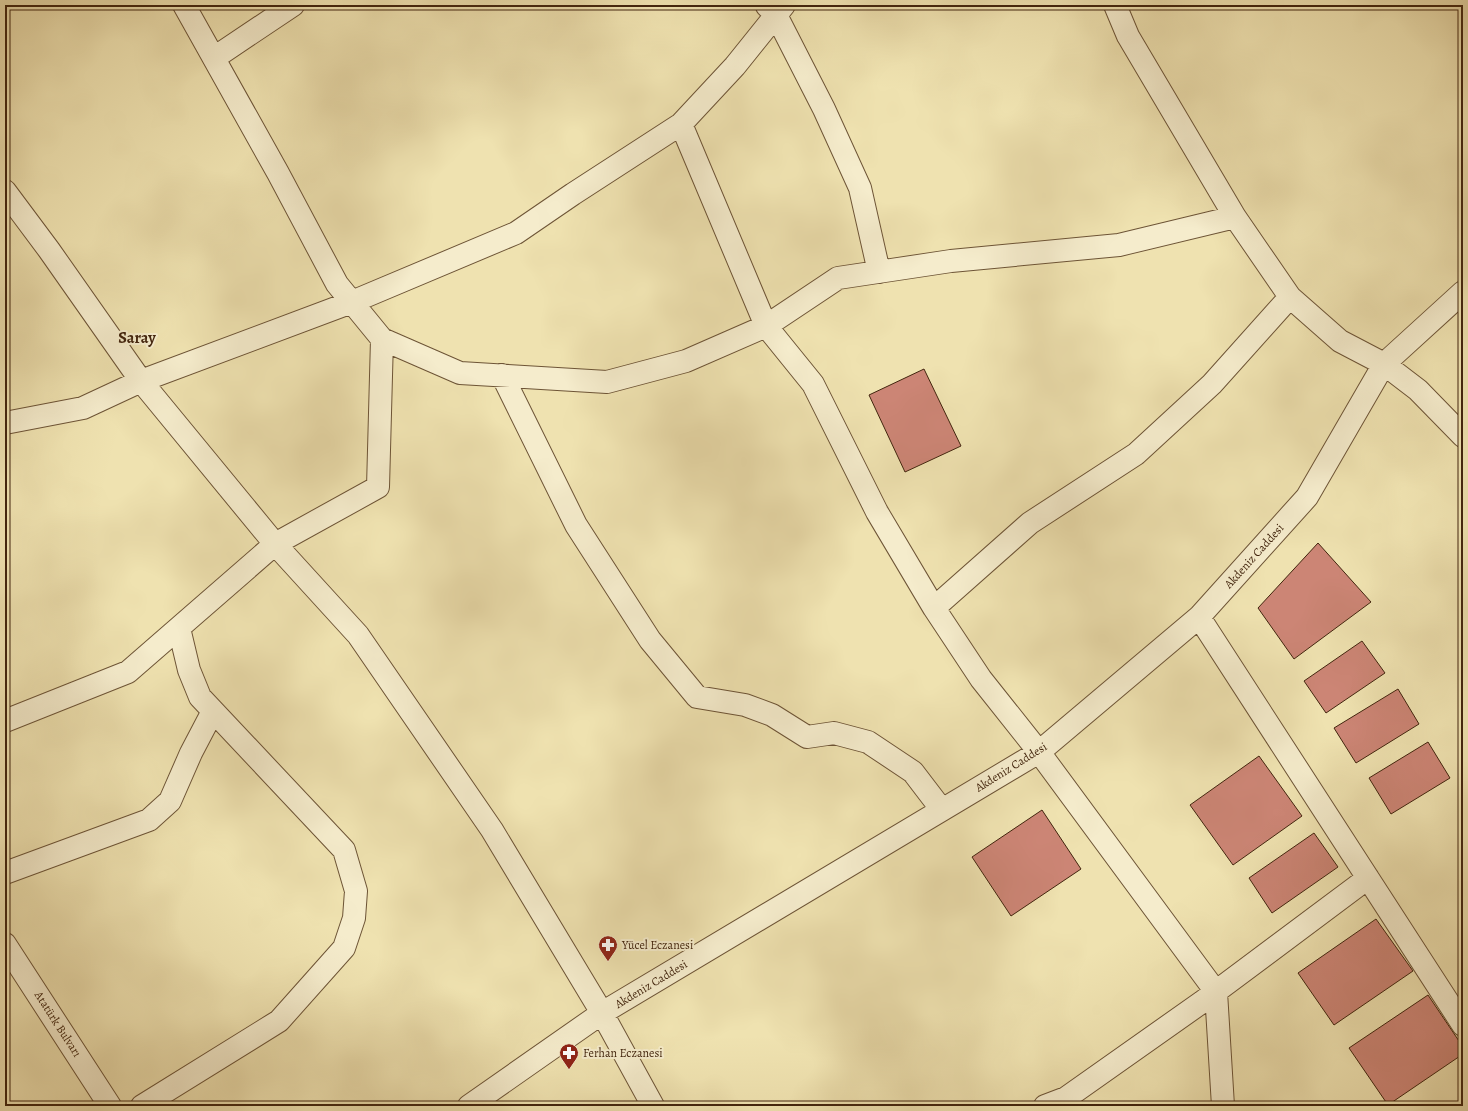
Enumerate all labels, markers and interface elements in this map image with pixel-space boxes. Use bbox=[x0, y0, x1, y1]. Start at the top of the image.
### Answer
district label: Saray bbox=[118, 327, 156, 349]
street label: Akdeniz Caddesi bbox=[1220, 520, 1287, 592]
street label: Akdeniz Caddesi bbox=[971, 739, 1050, 796]
pharmacy icon: Yücel Eczanesi bbox=[597, 934, 619, 962]
place label: Yücel Eczanesi bbox=[621, 937, 693, 953]
street label: Akdeniz Caddesi bbox=[611, 956, 690, 1012]
street label: Atatürk Bulvarı bbox=[30, 987, 85, 1060]
pharmacy icon: Ferhan Eczanesi bbox=[558, 1042, 580, 1070]
place label: Ferhan Eczanesi bbox=[583, 1045, 663, 1061]

